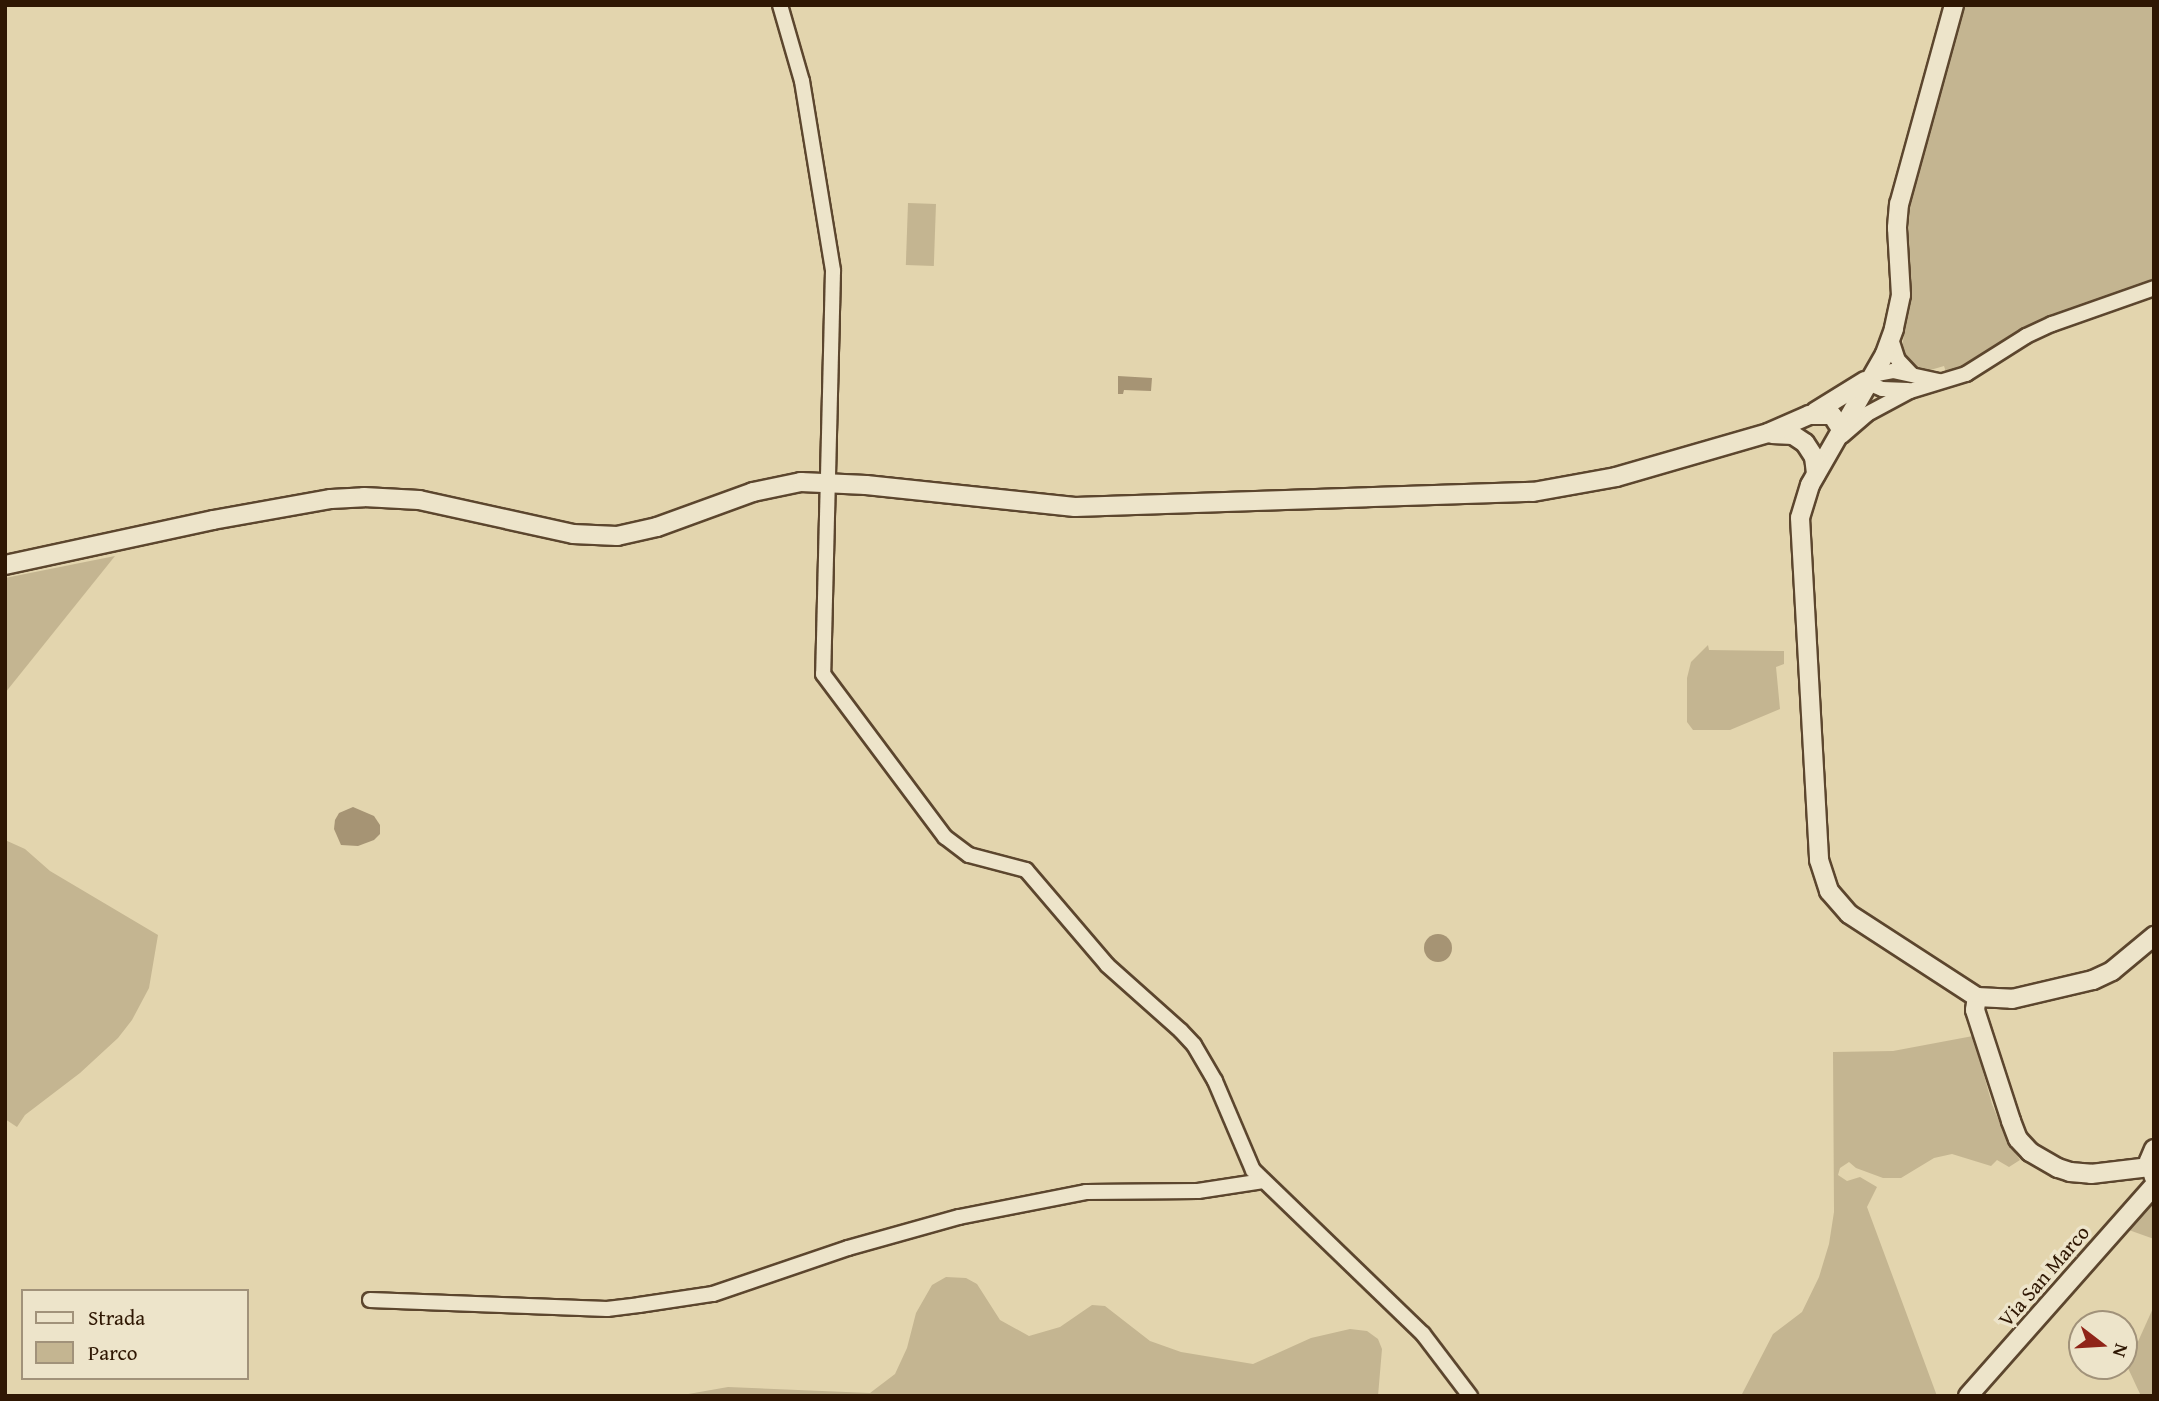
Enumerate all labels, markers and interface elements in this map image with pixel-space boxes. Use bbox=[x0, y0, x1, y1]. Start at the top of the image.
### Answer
street label: Via San Marco bbox=[1993, 1220, 2095, 1332]
legend bbox=[21, 1289, 248, 1380]
text: Strada bbox=[88, 1302, 145, 1333]
north arrow bbox=[2068, 1310, 2138, 1380]
text: Parco bbox=[88, 1337, 138, 1368]
text: N bbox=[2106, 1340, 2136, 1361]

